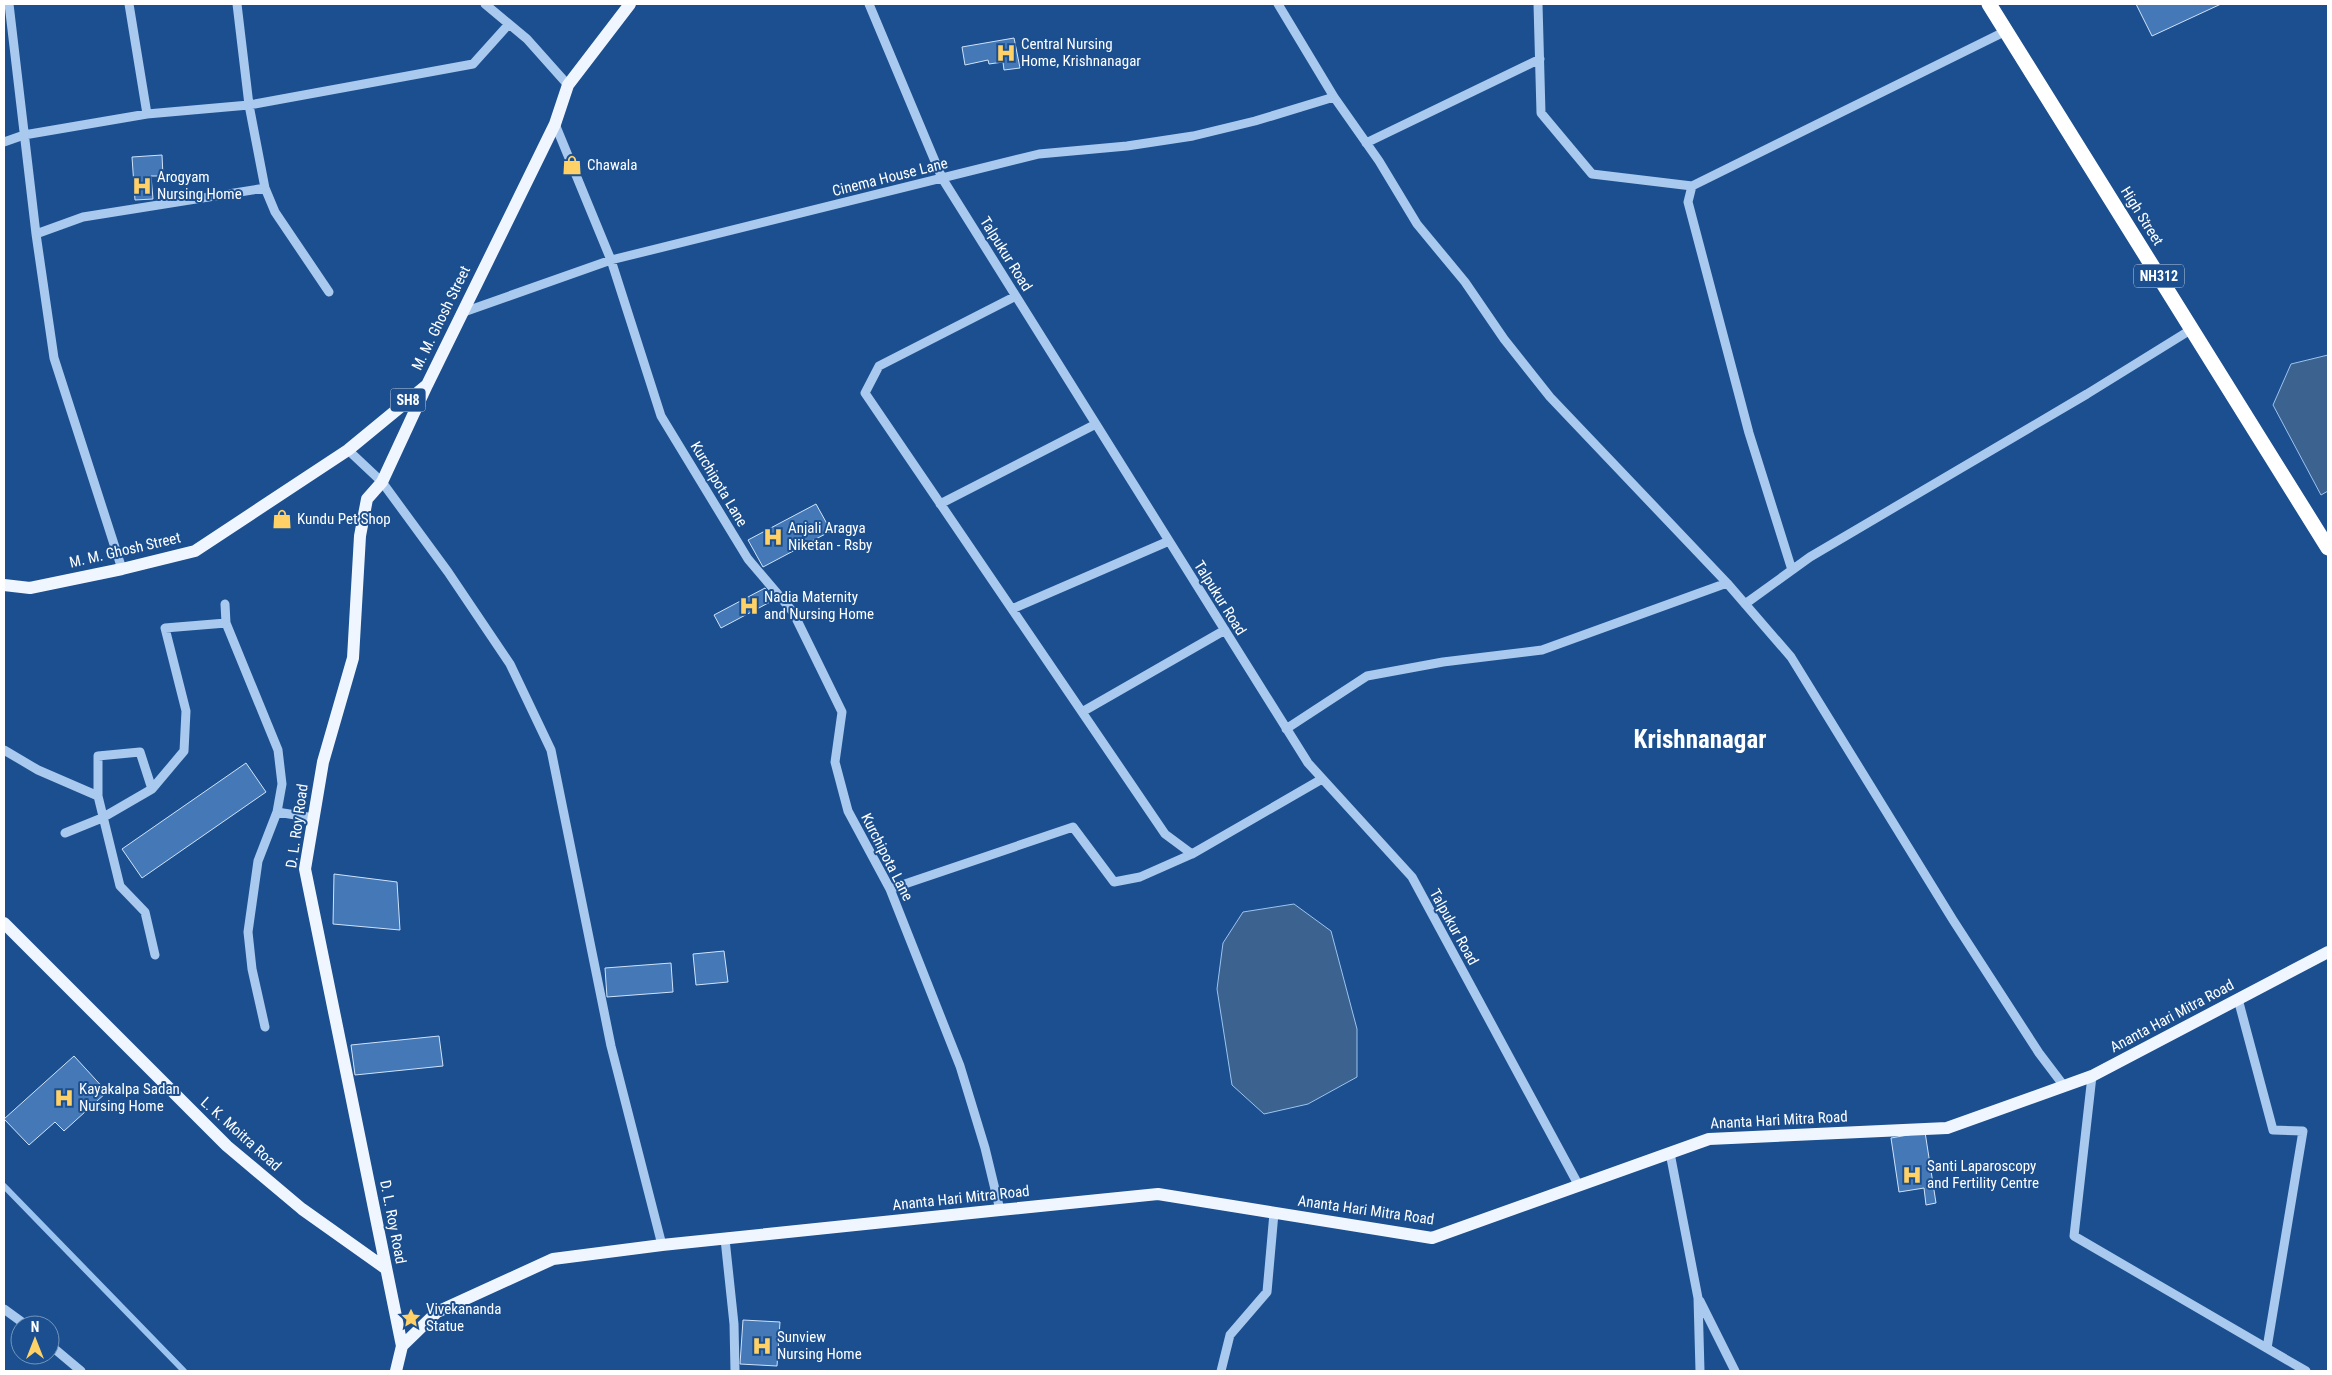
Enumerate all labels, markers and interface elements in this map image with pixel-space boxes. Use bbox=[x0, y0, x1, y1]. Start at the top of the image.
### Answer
place label: Central Nursing Home, Krishnanagar bbox=[1021, 35, 1141, 70]
hospital icon: Central Nursing Home, Krishnanagar bbox=[995, 42, 1017, 64]
shop icon: Chawala bbox=[561, 154, 583, 176]
street label: Cinema House Lane bbox=[830, 154, 950, 200]
place label: Chawala bbox=[587, 156, 638, 174]
place label: Arogyam Nursing Home bbox=[157, 168, 242, 203]
hospital icon: Arogyam Nursing Home bbox=[131, 175, 153, 197]
street label: High Street bbox=[2117, 183, 2167, 249]
street label: Talpukur Road bbox=[976, 213, 1036, 295]
street label: M. M. Ghosh Street bbox=[408, 263, 474, 373]
road number: NH312 bbox=[2134, 264, 2184, 288]
road number: SH8 bbox=[390, 388, 426, 412]
street label: Kurchipota Lane bbox=[687, 438, 751, 530]
shop icon: Kundu Pet Shop bbox=[271, 508, 293, 530]
place label: Kundu Pet Shop bbox=[297, 510, 391, 528]
place label: Anjali Aragya Niketan - Rsby bbox=[788, 519, 872, 554]
hospital icon: Anjali Aragya Niketan - Rsby bbox=[762, 526, 784, 548]
street label: M. M. Ghosh Street bbox=[68, 528, 182, 572]
street label: Talpukur Road bbox=[1190, 557, 1250, 639]
place label: Nadia Maternity and Nursing Home bbox=[764, 588, 874, 623]
hospital icon: Nadia Maternity and Nursing Home bbox=[738, 595, 760, 617]
district label: Krishnanagar bbox=[1634, 725, 1766, 754]
street label: D. L. Roy Road bbox=[282, 783, 312, 869]
street label: Kurchipota Lane bbox=[857, 810, 917, 904]
street label: Talpukur Road bbox=[1426, 886, 1482, 968]
street label: Ananta Hari Mitra Road bbox=[2107, 976, 2237, 1056]
place label: Kayakalpa Sadan Nursing Home bbox=[79, 1080, 180, 1115]
hospital icon: Kayakalpa Sadan Nursing Home bbox=[53, 1087, 75, 1109]
street label: L. K. Moitra Road bbox=[197, 1093, 285, 1175]
street label: Ananta Hari Mitra Road bbox=[1710, 1107, 1848, 1133]
place label: Santi Laparoscopy and Fertility Centre bbox=[1927, 1157, 2039, 1192]
hospital icon: Santi Laparoscopy and Fertility Centre bbox=[1901, 1164, 1923, 1186]
street label: D. L. Roy Road bbox=[376, 1179, 410, 1265]
street label: Ananta Hari Mitra Road bbox=[892, 1182, 1030, 1214]
street label: Ananta Hari Mitra Road bbox=[1297, 1192, 1435, 1228]
place label: Vivekananda Statue bbox=[426, 1300, 502, 1335]
place icon: Vivekananda Statue bbox=[400, 1307, 422, 1329]
north arrow bbox=[10, 1315, 60, 1365]
text: N bbox=[31, 1319, 39, 1335]
place label: Sunview Nursing Home bbox=[777, 1328, 862, 1363]
hospital icon: Sunview Nursing Home bbox=[751, 1335, 773, 1357]

